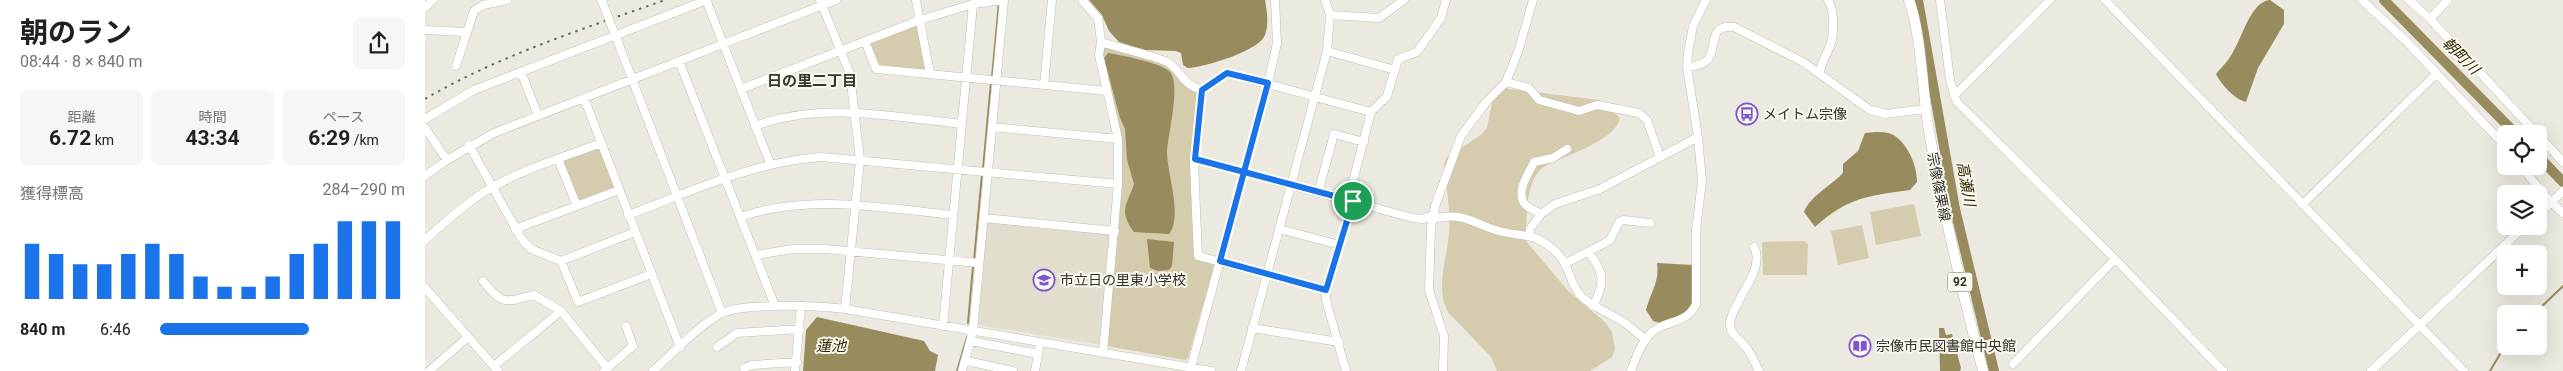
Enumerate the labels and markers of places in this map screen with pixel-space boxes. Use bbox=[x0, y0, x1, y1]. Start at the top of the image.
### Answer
bus stop icon: メイトム宗像 bbox=[1735, 102, 1759, 126]
place label: メイトム宗像 bbox=[1763, 106, 1847, 122]
pin bbox=[1332, 180, 1374, 222]
school or university icon: 市立日の里東小学校 bbox=[1032, 268, 1056, 292]
place label: 市立日の里東小学校 bbox=[1060, 272, 1186, 288]
library icon: 宗像市民図書館中央館 bbox=[1848, 334, 1872, 358]
place label: 宗像市民図書館中央館 bbox=[1876, 338, 2016, 354]

